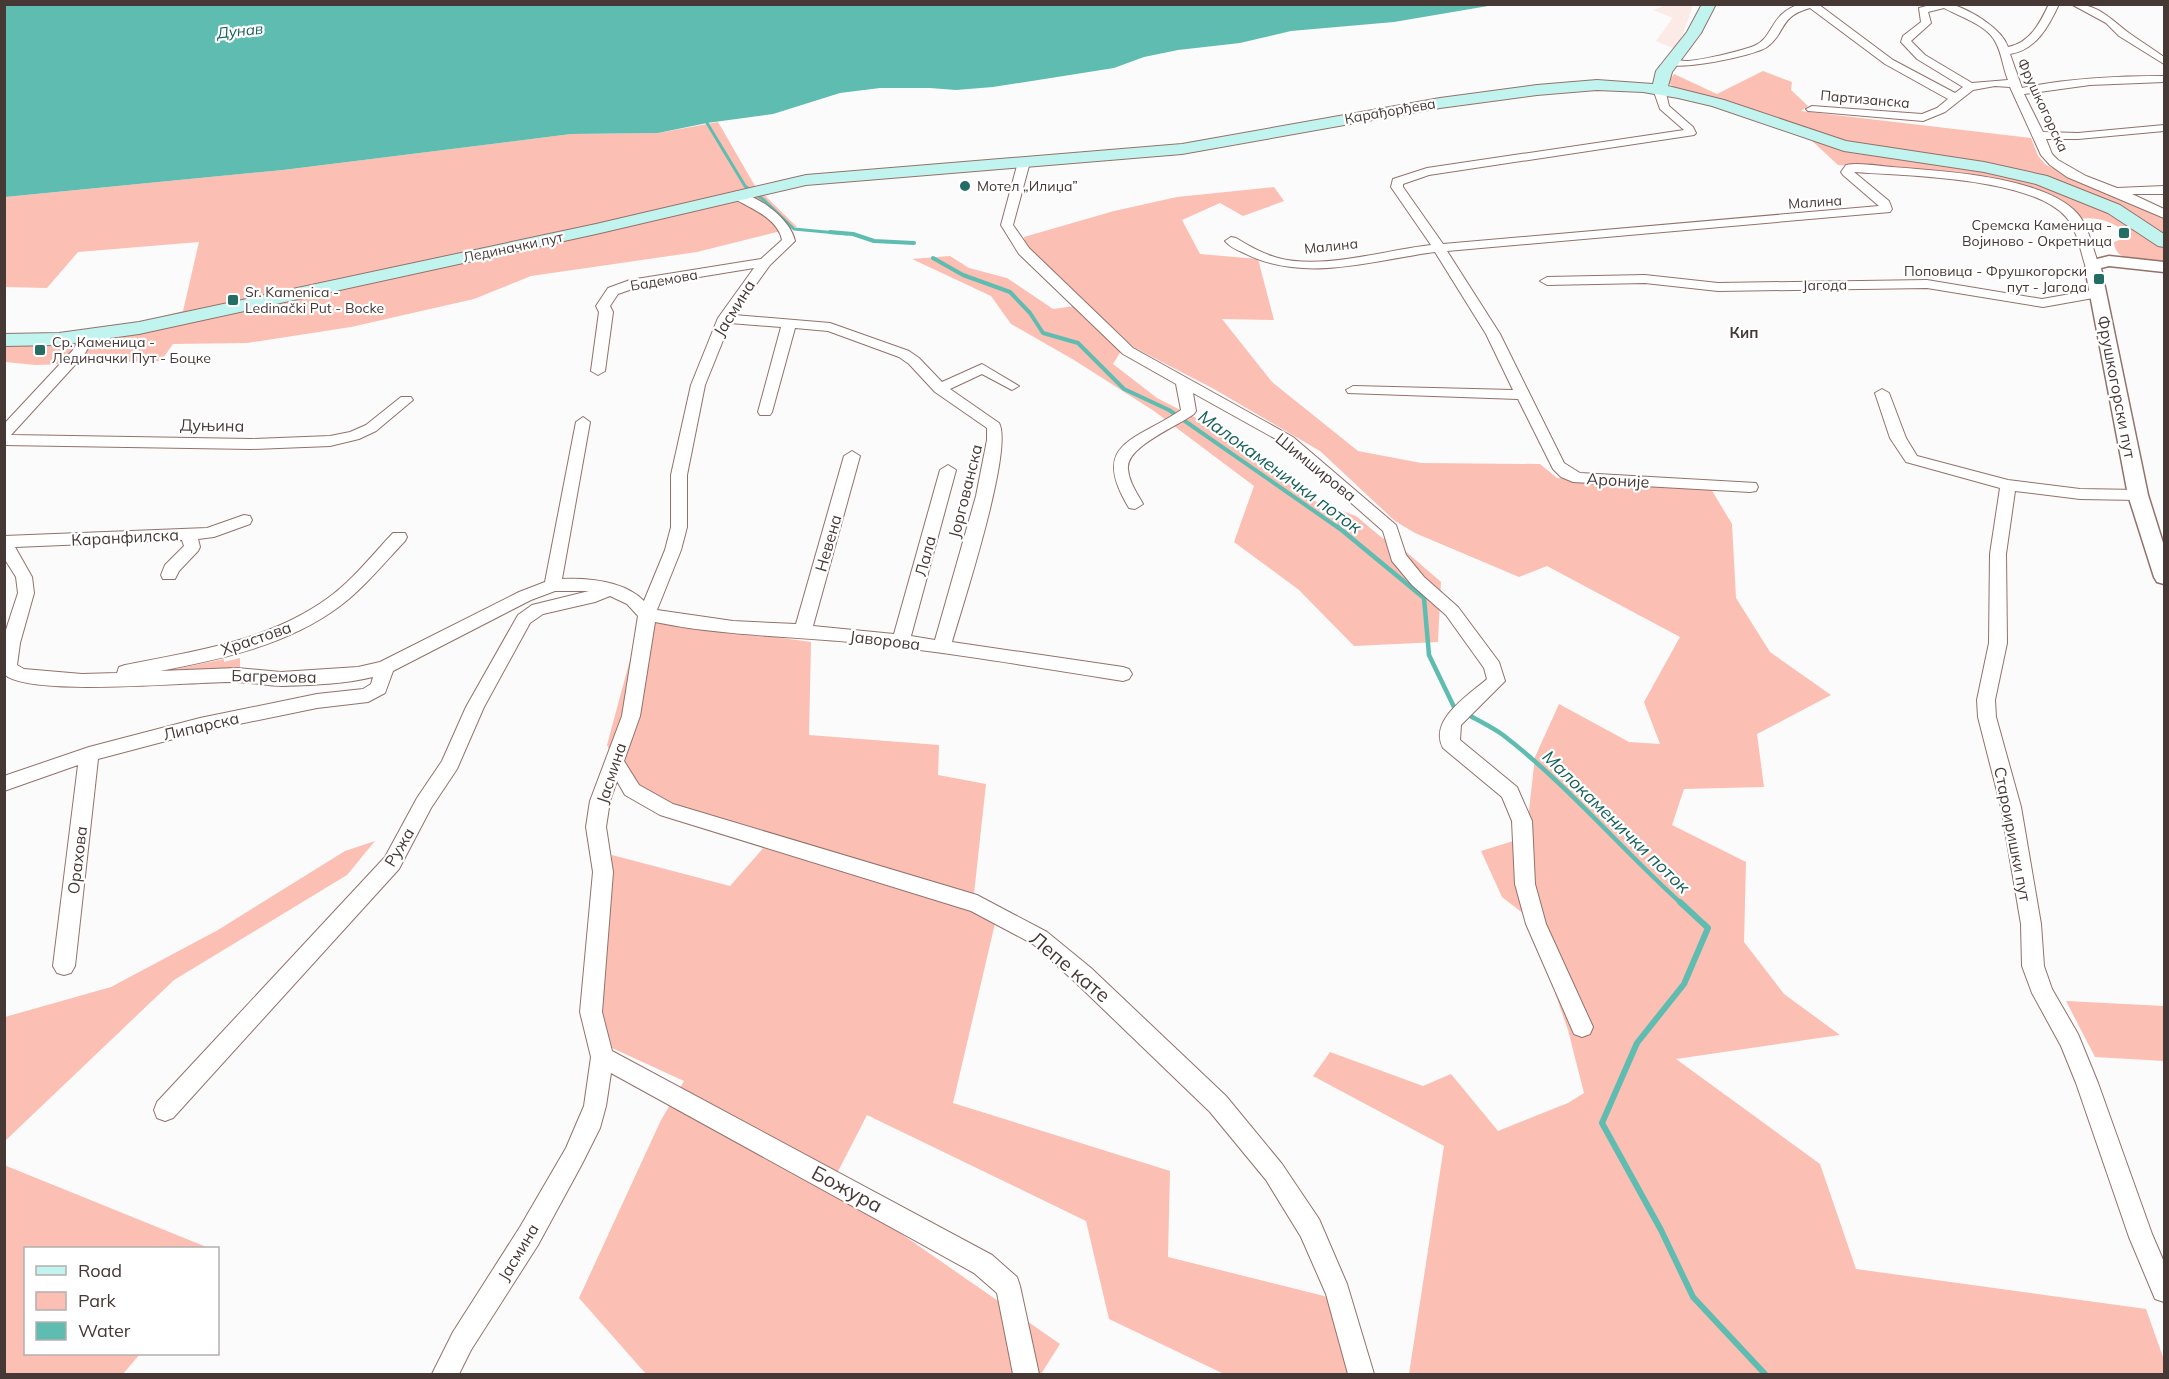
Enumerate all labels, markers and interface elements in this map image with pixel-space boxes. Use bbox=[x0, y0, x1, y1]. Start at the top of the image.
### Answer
water label: Дунав bbox=[215, 19, 264, 42]
street label: Фрушкогорска bbox=[2013, 55, 2073, 155]
street label: Партизанска bbox=[1820, 86, 1910, 112]
street label: Карађорђева bbox=[1343, 94, 1437, 128]
place label: Мотел „Илиџа” bbox=[977, 177, 1078, 195]
marker: Мотел „Илиџа” bbox=[958, 179, 972, 193]
street label: Малина bbox=[1787, 191, 1843, 213]
place label: Сремска Каменица - Војиново - Окретница bbox=[1962, 216, 2112, 250]
marker: Сремска Каменица - Војиново - Окретница bbox=[2117, 226, 2131, 240]
street label: Лединачки пут bbox=[461, 227, 565, 266]
street label: Малина bbox=[1303, 234, 1359, 258]
place label: Поповица - Фрушкогорски пут - Јагода bbox=[1904, 262, 2087, 296]
street label: Бадемова bbox=[629, 265, 699, 295]
marker: Поповица - Фрушкогорски пут - Јагода bbox=[2092, 272, 2106, 286]
street label: Јасмина bbox=[709, 276, 759, 340]
street label: Јагода bbox=[1803, 276, 1847, 294]
place label: Sr. Kamenica - Ledinački Put - Bocke bbox=[245, 283, 384, 317]
marker: Sr. Kamenica - Ledinački Put - Bocke bbox=[226, 293, 240, 307]
street label: Фрушкогорски пут bbox=[2093, 314, 2141, 461]
district label: Кип bbox=[1730, 323, 1758, 342]
place label: Ср. Каменица - Лединачки Пут - Боцке bbox=[52, 333, 211, 367]
marker: Ср. Каменица - Лединачки Пут - Боцке bbox=[33, 343, 47, 357]
water label: Малокаменички поток bbox=[1194, 405, 1367, 539]
street label: Дуњина bbox=[180, 414, 244, 436]
street label: Шимширова bbox=[1272, 428, 1360, 506]
street label: Јоргованска bbox=[944, 442, 986, 540]
street label: Ароније bbox=[1586, 468, 1650, 492]
street label: Невена bbox=[810, 512, 846, 574]
street label: Каранфилска bbox=[71, 524, 179, 550]
street label: Лала bbox=[910, 534, 940, 578]
street label: Храстова bbox=[218, 617, 294, 659]
street label: Јаворова bbox=[849, 626, 921, 654]
street label: Багремова bbox=[231, 665, 317, 687]
street label: Липарска bbox=[161, 708, 241, 744]
street label: Јасмина bbox=[592, 740, 630, 806]
water label: Малокаменички поток bbox=[1538, 745, 1695, 898]
street label: Староиришки пут bbox=[1990, 765, 2036, 904]
street label: Ружа bbox=[380, 824, 418, 870]
street label: Орахова bbox=[63, 825, 91, 895]
street label: Лепе кате bbox=[1025, 926, 1116, 1008]
street label: Божура bbox=[808, 1160, 887, 1218]
street label: Јасмина bbox=[493, 1220, 543, 1284]
legend bbox=[24, 1247, 219, 1355]
text: Road bbox=[78, 1259, 122, 1282]
text: Park bbox=[78, 1289, 117, 1312]
text: Water bbox=[78, 1319, 131, 1342]

